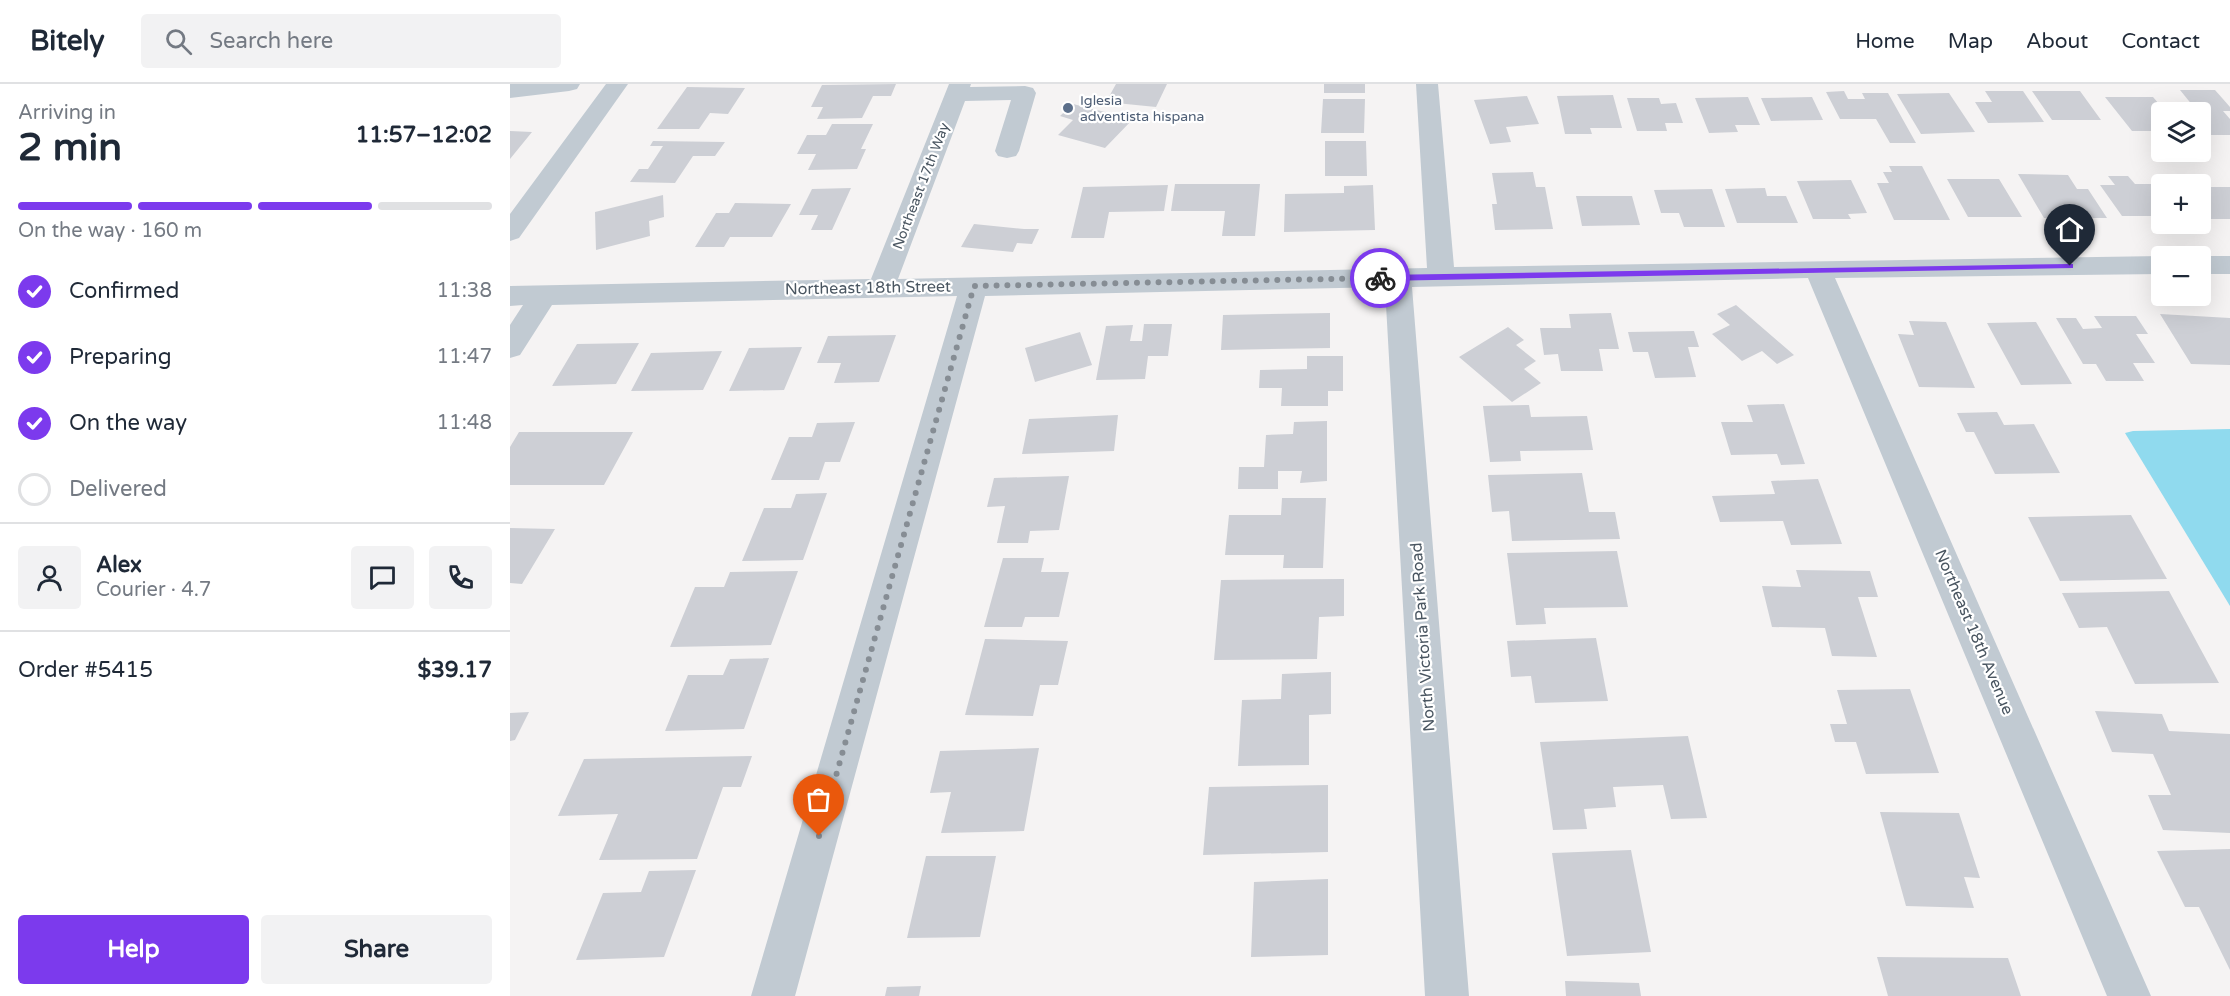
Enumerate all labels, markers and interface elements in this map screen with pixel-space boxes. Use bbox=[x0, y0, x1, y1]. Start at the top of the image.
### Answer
search box bbox=[141, 14, 561, 68]
text: Bitely bbox=[30, 24, 105, 58]
icon: search bbox=[162, 25, 195, 58]
text: Search here bbox=[210, 28, 333, 54]
text: Home bbox=[1855, 29, 1915, 54]
text: Map bbox=[1948, 29, 1993, 54]
text: About bbox=[2026, 29, 2088, 54]
text: Contact bbox=[2121, 29, 2200, 54]
place label: Iglesia adventista hispana bbox=[1080, 92, 1205, 125]
text: Arriving in bbox=[18, 101, 116, 125]
marker: Iglesia adventista hispana bbox=[1061, 101, 1075, 115]
map controls bbox=[2151, 102, 2211, 306]
button: layers bbox=[2151, 102, 2211, 162]
street label: Northeast 17th Way bbox=[889, 120, 953, 252]
text: 11:57–12:02 bbox=[355, 122, 492, 148]
text: 2 min bbox=[18, 124, 122, 171]
button: + bbox=[2151, 174, 2211, 234]
pin bbox=[2044, 204, 2095, 266]
icon: home bbox=[2053, 213, 2086, 246]
text: On the way · 160 m bbox=[18, 219, 202, 243]
button: − bbox=[2151, 246, 2211, 306]
courier bbox=[1350, 248, 1410, 308]
icon: bike bbox=[1364, 262, 1397, 295]
icon: check bbox=[18, 275, 51, 308]
street label: Northeast 18th Street bbox=[785, 277, 951, 299]
text: Confirmed bbox=[69, 278, 179, 304]
text: 11:38 bbox=[437, 279, 492, 303]
icon: check bbox=[18, 341, 51, 374]
text: Preparing bbox=[69, 344, 172, 370]
text: 11:47 bbox=[437, 345, 492, 369]
icon: check bbox=[18, 407, 51, 440]
text: On the way bbox=[69, 410, 187, 436]
text: 11:48 bbox=[437, 411, 492, 435]
text: Delivered bbox=[69, 476, 167, 502]
street label: North Victoria Park Road bbox=[1406, 542, 1440, 732]
button: person bbox=[18, 546, 81, 609]
button: chat bbox=[351, 546, 414, 609]
button: phone bbox=[429, 546, 492, 609]
street label: Northeast 18th Avenue bbox=[1930, 546, 2018, 718]
text: Alex bbox=[96, 552, 142, 578]
text: Courier · 4.7 bbox=[96, 578, 211, 602]
text: Order #5415 bbox=[18, 657, 153, 683]
text: $39.17 bbox=[417, 657, 492, 683]
pin bbox=[793, 774, 844, 836]
icon: bag bbox=[802, 783, 835, 816]
button: Help bbox=[18, 915, 249, 984]
button: Share bbox=[261, 915, 492, 984]

